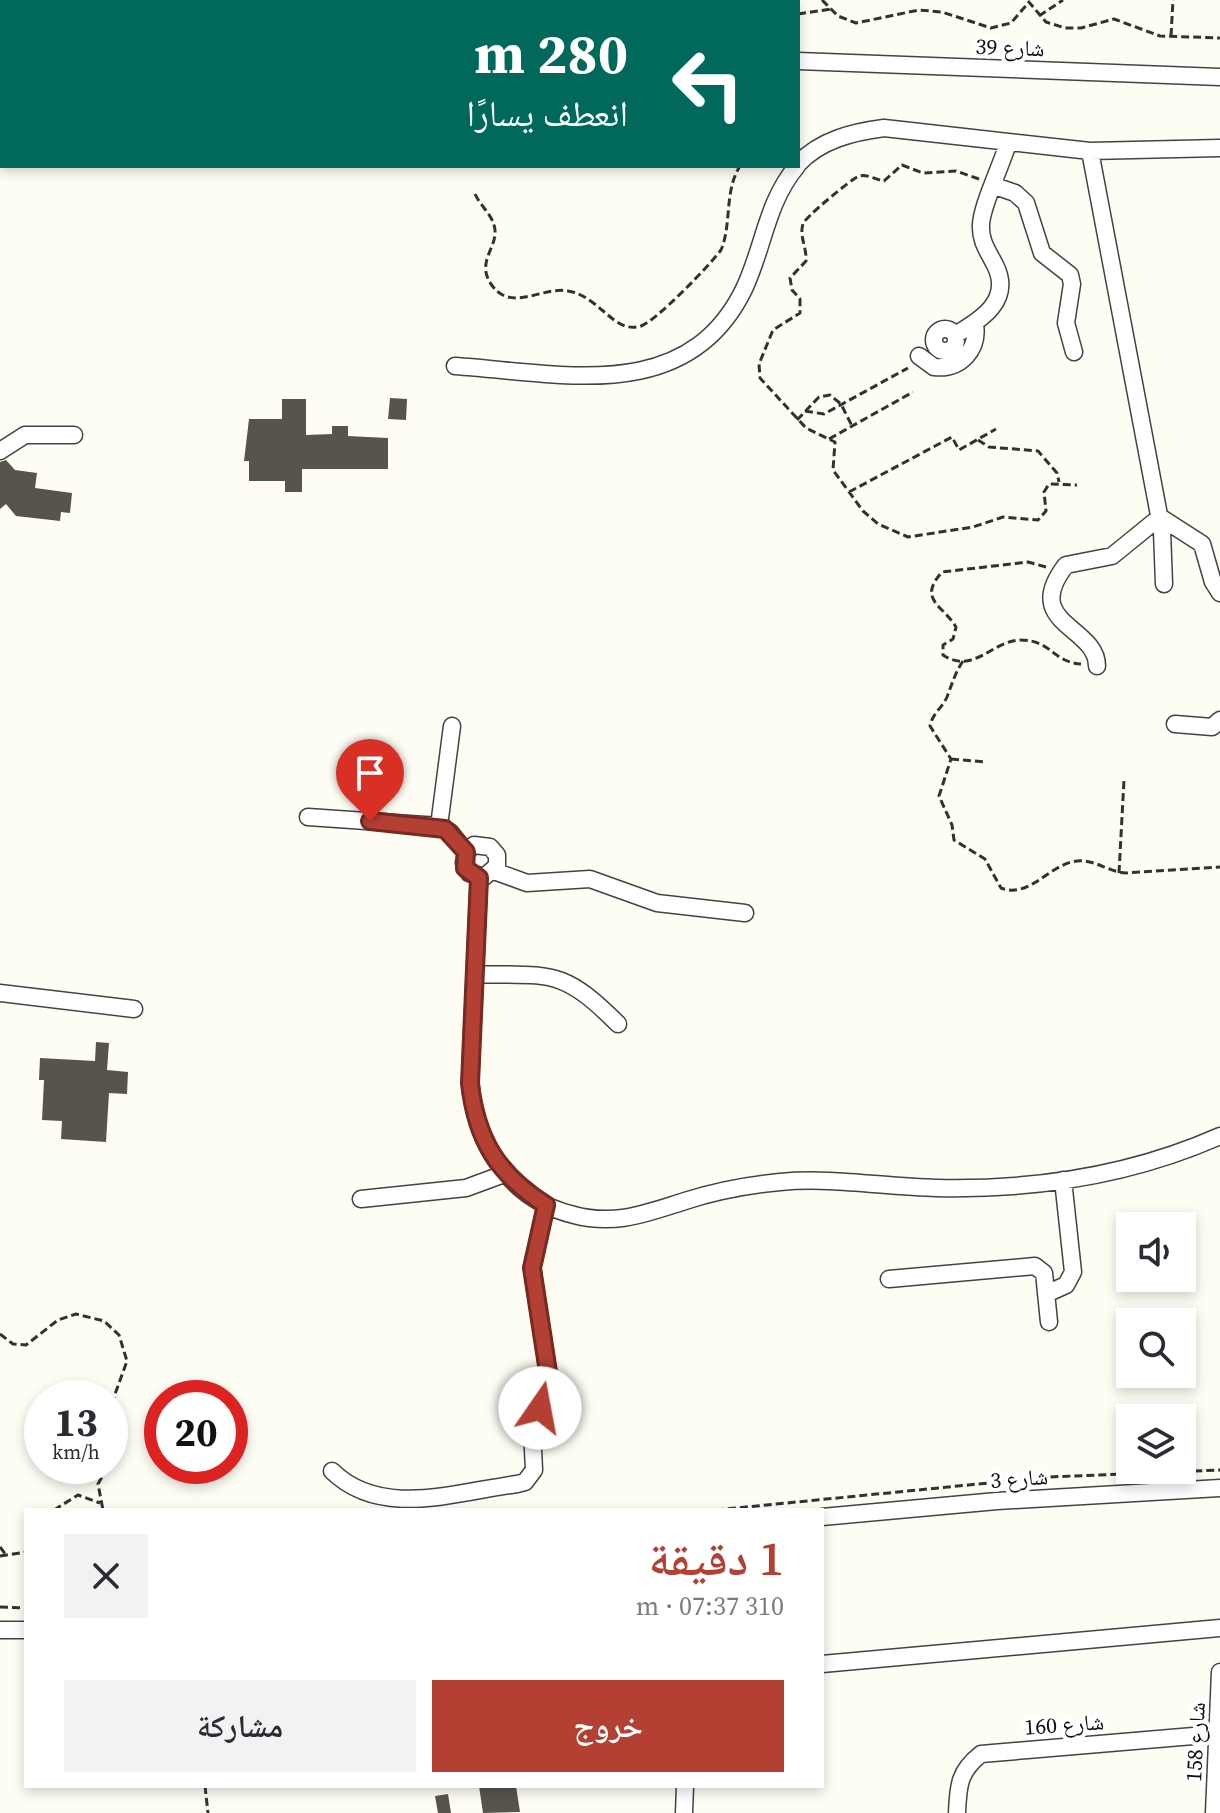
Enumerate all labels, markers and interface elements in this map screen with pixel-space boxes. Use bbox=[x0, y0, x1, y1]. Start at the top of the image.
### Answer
text: 280 m bbox=[474, 15, 628, 92]
street label: شارع 39 bbox=[975, 31, 1045, 63]
icon: left bbox=[656, 32, 760, 136]
text: انعطف يسارًا bbox=[466, 89, 628, 138]
pin bbox=[336, 739, 404, 821]
icon: arrive bbox=[348, 751, 392, 795]
map controls bbox=[1116, 1212, 1196, 1484]
button: sound bbox=[1116, 1212, 1196, 1292]
button: search bbox=[1116, 1308, 1196, 1388]
position arrow bbox=[498, 1366, 582, 1450]
speed limit sign: 20 bbox=[144, 1380, 248, 1484]
text: 13 bbox=[54, 1395, 98, 1449]
button: layers bbox=[1116, 1404, 1196, 1484]
text: km/h bbox=[52, 1438, 100, 1466]
street label: شارع 3 bbox=[989, 1461, 1049, 1495]
text: 1 دقيقة bbox=[649, 1525, 784, 1591]
button: close bbox=[64, 1534, 148, 1618]
text: 310 m · 07:37 bbox=[636, 1588, 784, 1624]
button: مشاركة bbox=[64, 1680, 416, 1772]
button: خروج bbox=[432, 1680, 784, 1772]
street label: شارع 158 bbox=[1178, 1701, 1212, 1783]
street label: شارع 160 bbox=[1023, 1706, 1105, 1742]

